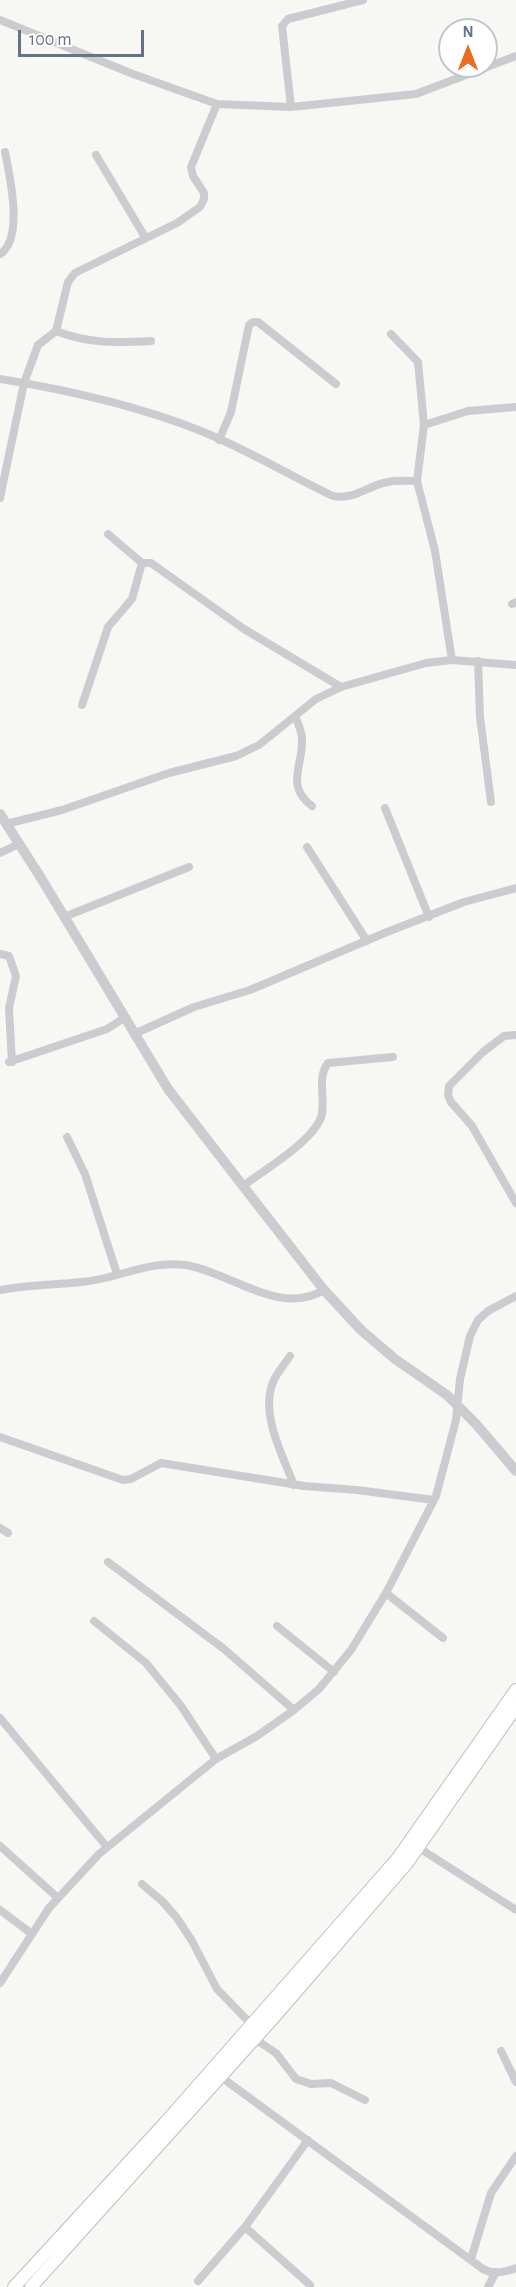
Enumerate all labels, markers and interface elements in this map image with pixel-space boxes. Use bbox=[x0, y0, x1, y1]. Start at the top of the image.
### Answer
scale bar bbox=[21, 18, 147, 56]
north arrow bbox=[438, 18, 498, 78]
text: N bbox=[462, 24, 474, 40]
text: 100 m bbox=[29, 31, 72, 49]

